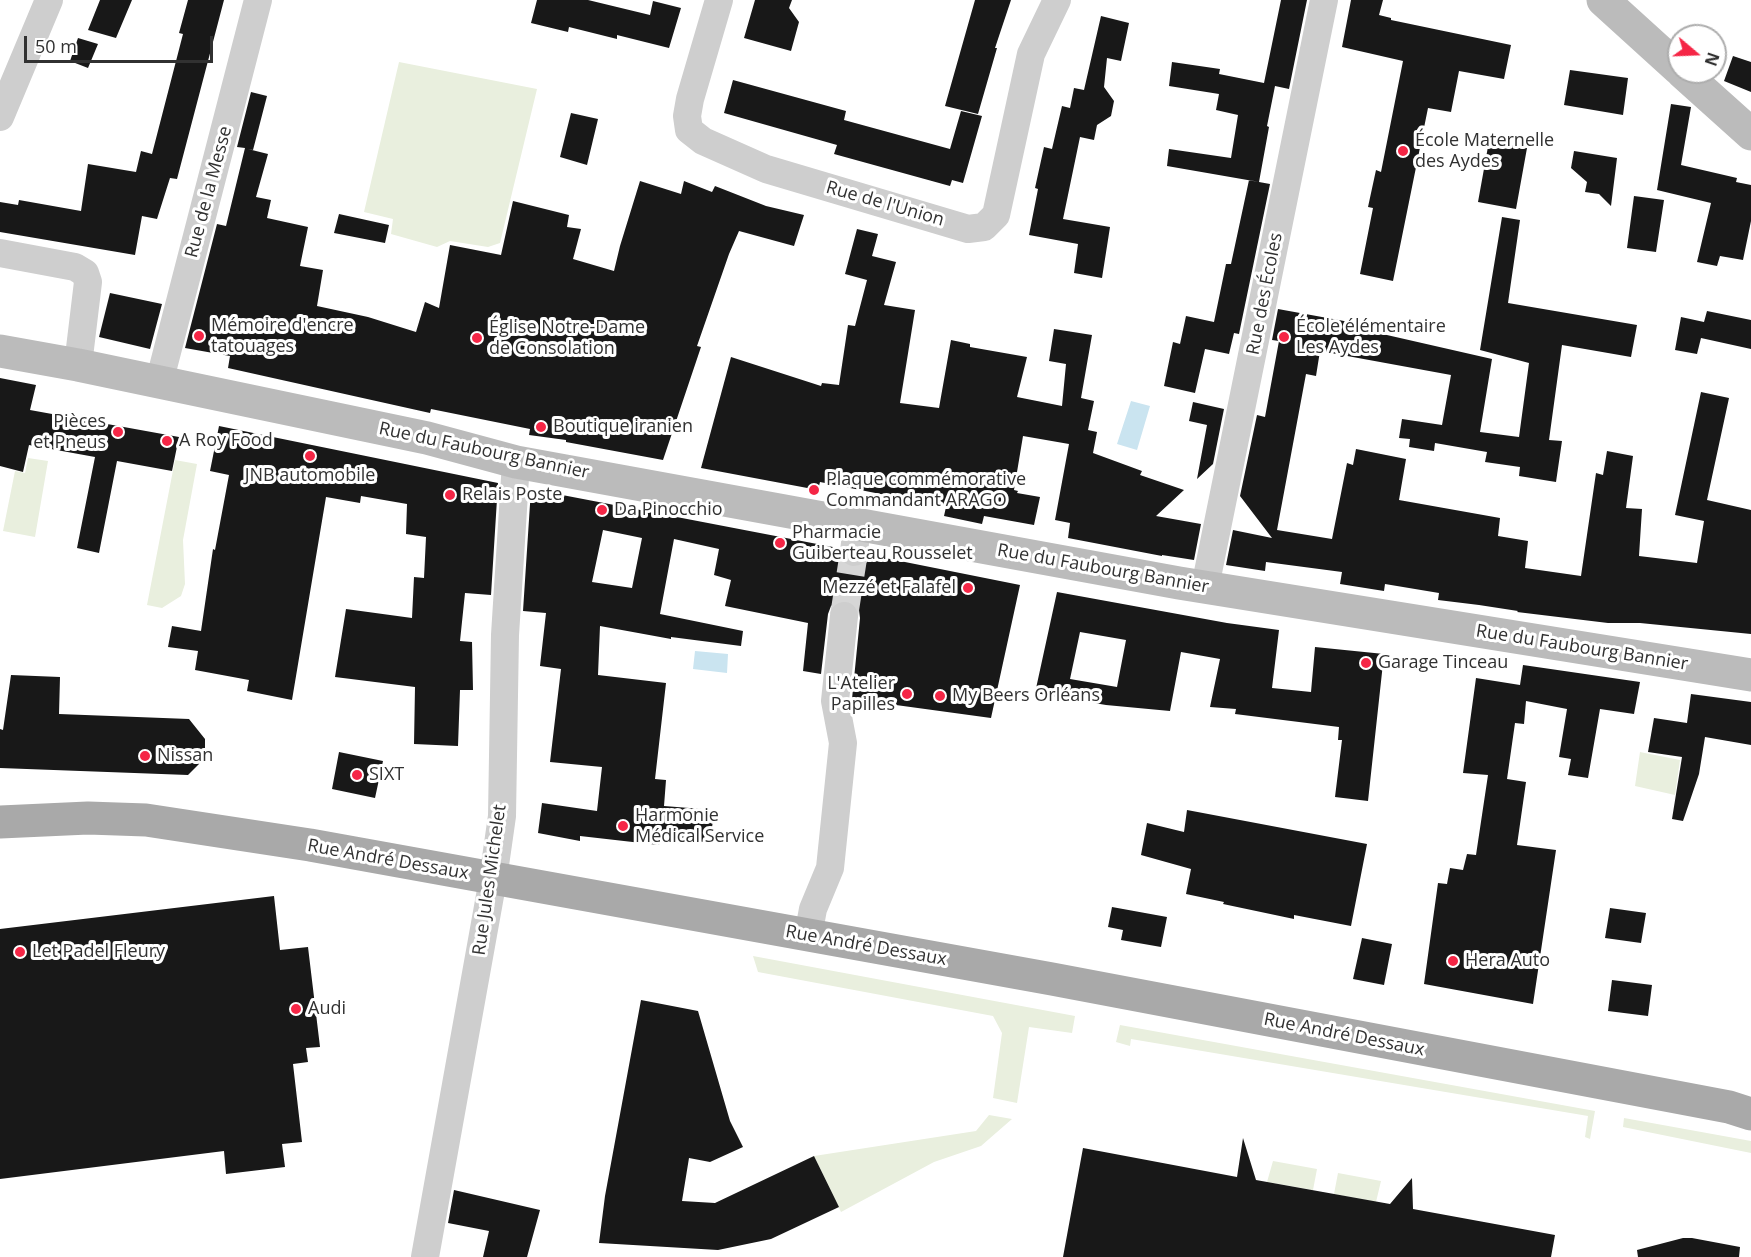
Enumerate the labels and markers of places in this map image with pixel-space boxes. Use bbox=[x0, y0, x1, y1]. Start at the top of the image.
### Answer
place label: École Maternelle des Aydes bbox=[1415, 130, 1554, 172]
marker: École Maternelle des Aydes bbox=[1396, 144, 1410, 158]
place label: Mémoire d'encre tatouages bbox=[211, 315, 354, 358]
place label: École élémentaire Les Aydes bbox=[1296, 316, 1446, 358]
place label: Église Notre-Dame de Consolation bbox=[489, 317, 645, 360]
marker: Mémoire d'encre tatouages bbox=[192, 329, 206, 343]
marker: École élémentaire Les Aydes bbox=[1277, 330, 1291, 344]
marker: Église Notre-Dame de Consolation bbox=[470, 331, 484, 345]
place label: Pièces et Pneus bbox=[33, 411, 106, 454]
place label: Boutique iranien bbox=[553, 416, 693, 438]
marker: Boutique iranien bbox=[534, 420, 548, 434]
marker: Pièces et Pneus bbox=[111, 425, 125, 439]
place label: A Roy Food bbox=[179, 430, 273, 452]
marker: A Roy Food bbox=[160, 434, 174, 448]
marker: JNB automobile bbox=[303, 449, 317, 463]
place label: JNB automobile bbox=[245, 465, 375, 487]
place label: Plaque commémorative Commandant ARAGO bbox=[826, 469, 1026, 512]
marker: Plaque commémorative Commandant ARAGO bbox=[807, 483, 821, 497]
place label: Relais Poste bbox=[462, 484, 562, 506]
marker: Relais Poste bbox=[443, 488, 457, 502]
place label: Da Pinocchio bbox=[614, 499, 723, 521]
marker: Da Pinocchio bbox=[595, 503, 609, 517]
place label: Pharmacie Guiberteau Rousselet bbox=[792, 522, 973, 564]
marker: Pharmacie Guiberteau Rousselet bbox=[773, 536, 787, 550]
place label: Mezzé et Falafel bbox=[822, 577, 956, 599]
marker: Mezzé et Falafel bbox=[961, 581, 975, 595]
place label: Garage Tinceau bbox=[1378, 652, 1508, 674]
marker: Garage Tinceau bbox=[1359, 656, 1373, 670]
place label: L'Atelier Papilles bbox=[827, 673, 895, 716]
place label: My Beers Orléans bbox=[952, 685, 1100, 707]
marker: L'Atelier Papilles bbox=[900, 687, 914, 701]
marker: My Beers Orléans bbox=[933, 689, 947, 703]
place label: Nissan bbox=[157, 745, 213, 767]
marker: Nissan bbox=[138, 749, 152, 763]
place label: SIXT bbox=[369, 764, 404, 786]
marker: SIXT bbox=[350, 768, 364, 782]
place label: Harmonie Médical Service bbox=[635, 805, 764, 848]
marker: Harmonie Médical Service bbox=[616, 819, 630, 833]
place label: Let Padel Fleury bbox=[32, 941, 165, 963]
marker: Let Padel Fleury bbox=[13, 945, 27, 959]
place label: Hera Auto bbox=[1465, 950, 1550, 972]
marker: Hera Auto bbox=[1446, 954, 1460, 968]
place label: Audi bbox=[308, 998, 346, 1020]
marker: Audi bbox=[289, 1002, 303, 1016]

